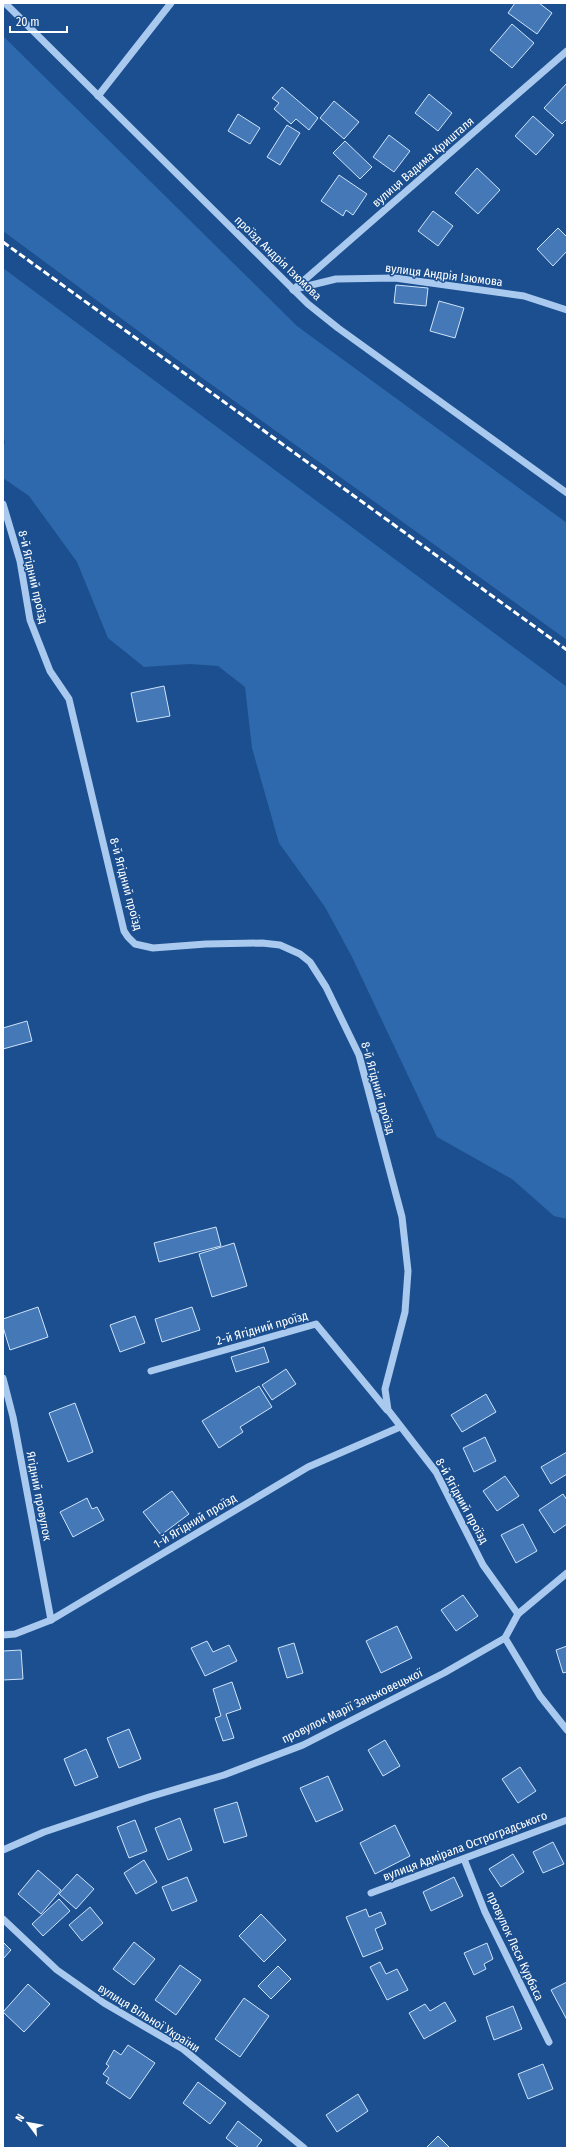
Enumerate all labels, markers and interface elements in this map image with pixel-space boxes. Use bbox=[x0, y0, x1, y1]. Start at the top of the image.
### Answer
scale bar bbox=[10, 8, 67, 34]
text: 20 m bbox=[16, 15, 40, 29]
street label: вулиця Вадима Кришталя bbox=[369, 114, 477, 210]
street label: проїзд Андрія Ізюмова bbox=[232, 213, 324, 303]
street label: вулиця Андрія Ізюмова bbox=[385, 261, 504, 289]
street label: 8-й Ягідний проїзд bbox=[15, 529, 51, 625]
street label: 8-й Ягідний проїзд bbox=[107, 836, 145, 932]
street label: 8-й Ягідний проїзд bbox=[358, 1040, 398, 1136]
street label: 2-й Ягідний проїзд bbox=[215, 1308, 309, 1348]
street label: Ягідний провулок bbox=[23, 1450, 55, 1542]
street label: 8-й Ягідний проїзд bbox=[433, 1456, 491, 1546]
street label: 1-й Ягідний проїзд bbox=[151, 1491, 239, 1551]
street label: провулок Марії Заньковецької bbox=[279, 1665, 426, 1746]
street label: вулиця Адмірала Остроградського bbox=[381, 1808, 549, 1884]
street label: провулок Леся Курбаса bbox=[484, 1889, 547, 2003]
street label: вулиця Вільної України bbox=[95, 1981, 203, 2055]
north arrow bbox=[8, 2103, 48, 2143]
text: N bbox=[13, 2112, 27, 2124]

